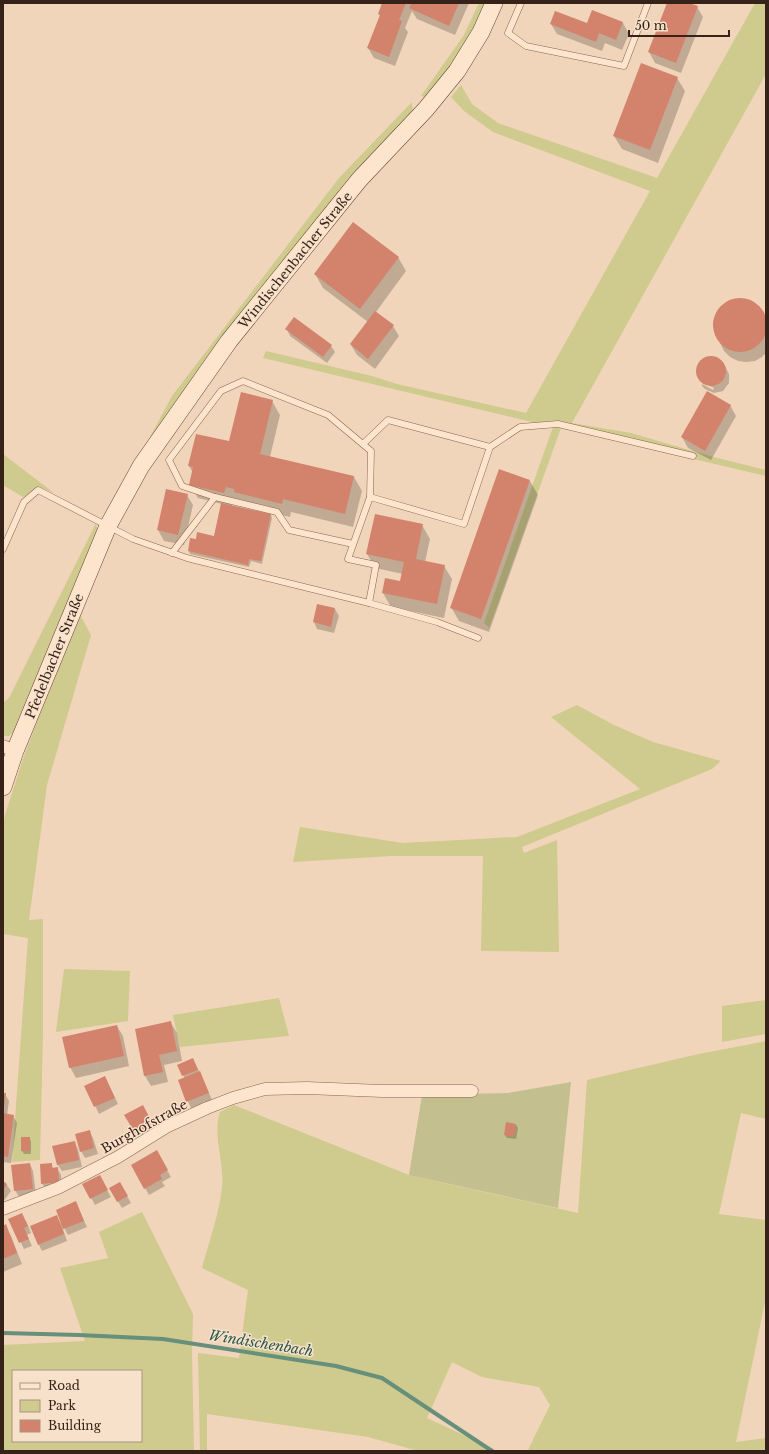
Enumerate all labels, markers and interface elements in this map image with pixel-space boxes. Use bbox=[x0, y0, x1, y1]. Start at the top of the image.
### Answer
scale bar bbox=[629, 12, 729, 38]
text: 50 m bbox=[635, 18, 667, 33]
street label: Windischenbacher Straße bbox=[234, 188, 356, 333]
street label: Pfedelbacher Straße bbox=[22, 591, 87, 721]
street label: Burghofstraße bbox=[98, 1096, 190, 1157]
water label: Windischenbach bbox=[207, 1326, 315, 1360]
legend bbox=[12, 1370, 142, 1442]
text: Road bbox=[48, 1378, 80, 1393]
text: Park bbox=[48, 1398, 76, 1413]
text: Building bbox=[48, 1418, 102, 1433]

